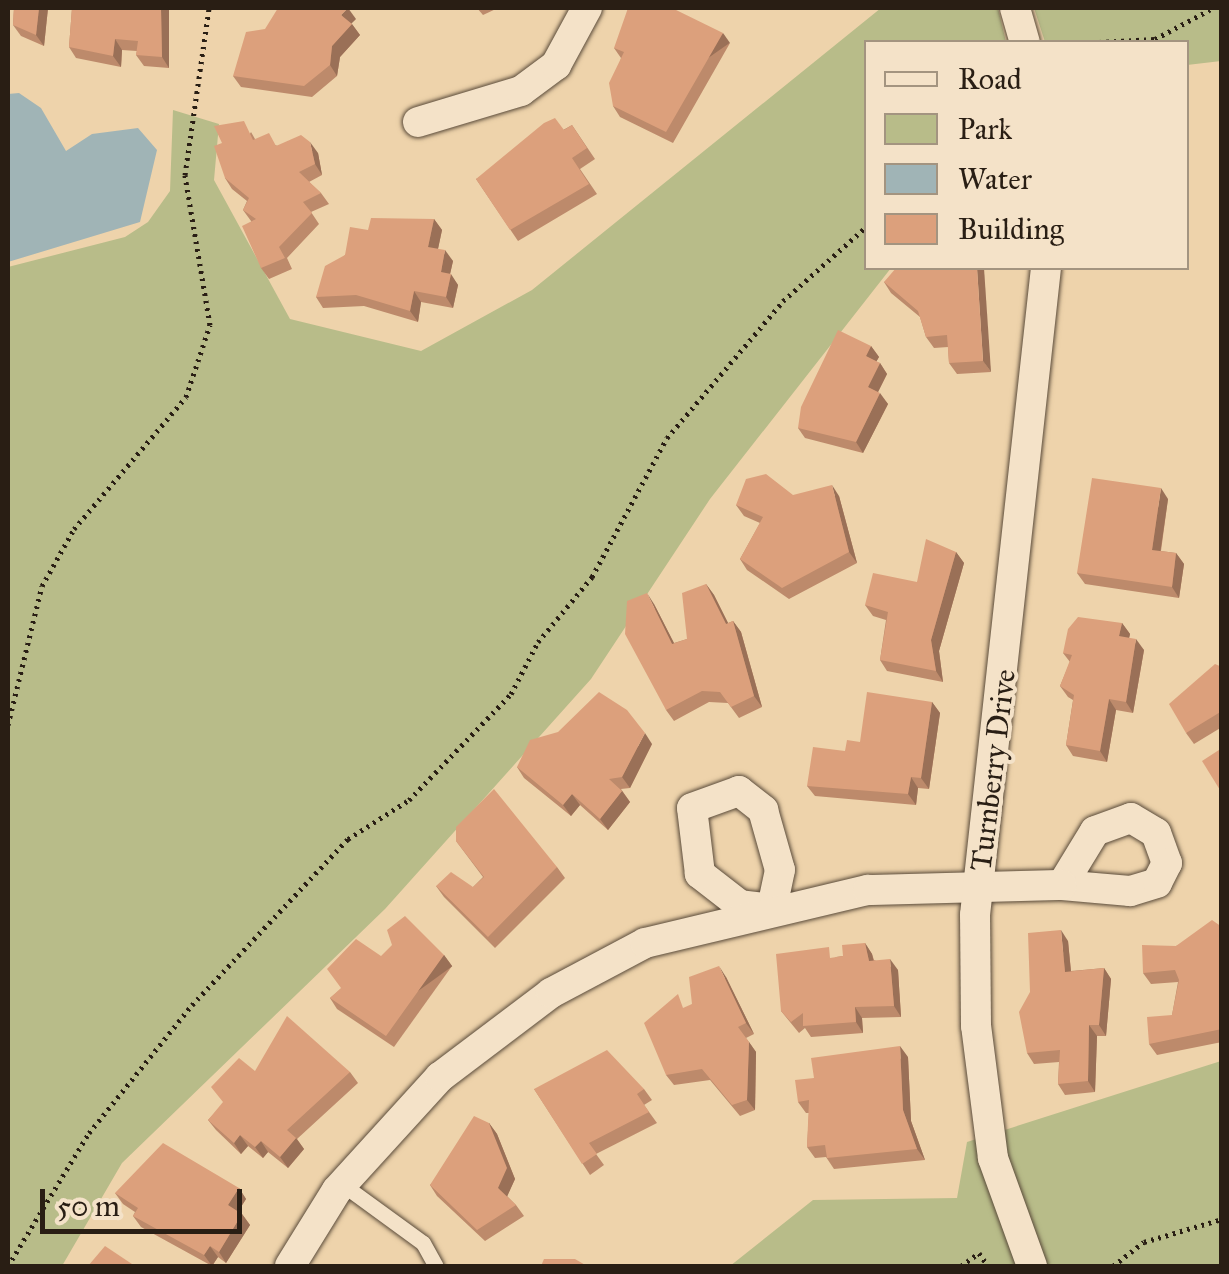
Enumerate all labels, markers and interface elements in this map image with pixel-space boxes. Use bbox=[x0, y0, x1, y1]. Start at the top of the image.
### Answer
legend bbox=[864, 40, 1189, 270]
text: Road bbox=[958, 61, 1022, 97]
text: Park bbox=[958, 111, 1012, 147]
text: Water bbox=[958, 161, 1032, 197]
text: Building bbox=[958, 211, 1064, 247]
street label: Turnberry Drive bbox=[963, 667, 1023, 873]
scale bar bbox=[45, 1169, 248, 1231]
text: 50 m bbox=[57, 1188, 120, 1224]

